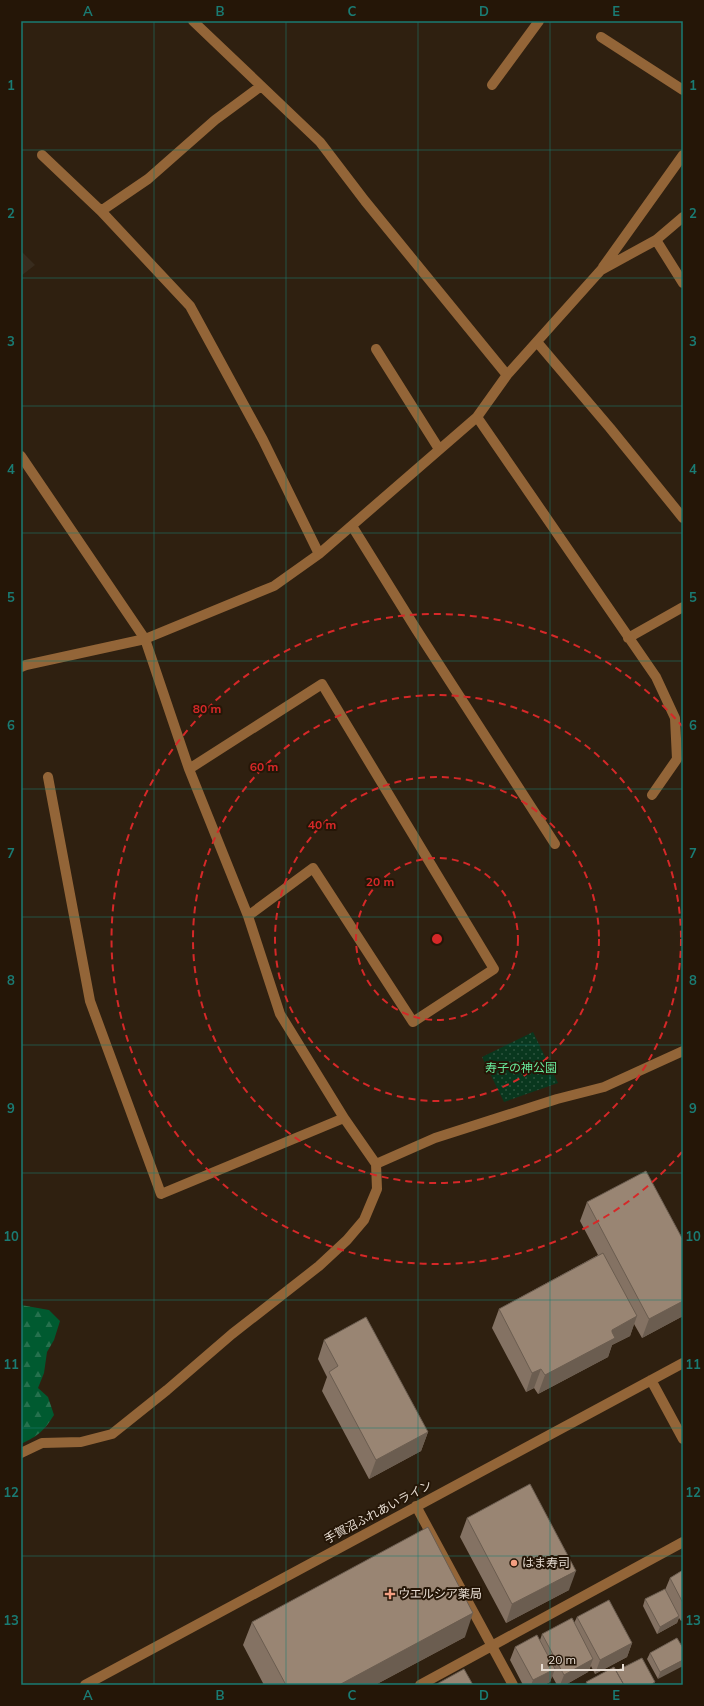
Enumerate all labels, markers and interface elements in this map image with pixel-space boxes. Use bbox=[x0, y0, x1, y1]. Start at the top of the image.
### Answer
text: A bbox=[83, 3, 93, 19]
text: B bbox=[216, 3, 225, 19]
text: C bbox=[348, 3, 357, 19]
text: D bbox=[479, 3, 489, 19]
text: E bbox=[612, 3, 620, 19]
text: 1 bbox=[7, 77, 15, 93]
text: 1 bbox=[689, 77, 697, 93]
text: 2 bbox=[7, 205, 15, 221]
text: 2 bbox=[689, 205, 697, 221]
text: 3 bbox=[7, 333, 15, 349]
text: 3 bbox=[689, 333, 697, 349]
text: 4 bbox=[7, 461, 15, 477]
text: 4 bbox=[689, 461, 697, 477]
text: 5 bbox=[7, 589, 15, 605]
text: 5 bbox=[689, 589, 697, 605]
text: 80 m bbox=[193, 701, 221, 716]
text: 6 bbox=[7, 717, 15, 733]
text: 6 bbox=[689, 717, 697, 733]
text: 60 m bbox=[250, 759, 278, 774]
text: 40 m bbox=[308, 817, 336, 832]
text: 7 bbox=[7, 845, 15, 861]
text: 7 bbox=[689, 845, 697, 861]
text: 20 m bbox=[366, 874, 394, 889]
centre of rings bbox=[430, 932, 444, 946]
text: 8 bbox=[7, 972, 15, 988]
text: 8 bbox=[689, 972, 697, 988]
park label: 寿子の神公園 bbox=[485, 1060, 557, 1075]
text: 9 bbox=[7, 1100, 15, 1116]
text: 9 bbox=[689, 1100, 697, 1116]
text: 10 bbox=[3, 1228, 19, 1244]
text: 10 bbox=[685, 1228, 701, 1244]
text: 11 bbox=[3, 1356, 19, 1372]
text: 11 bbox=[685, 1356, 701, 1372]
street label: 手賀沼ふれあいライン bbox=[321, 1477, 434, 1546]
text: 12 bbox=[3, 1484, 19, 1500]
text: 12 bbox=[685, 1484, 701, 1500]
place label: はま寿司 bbox=[522, 1555, 570, 1570]
marker: はま寿司 bbox=[509, 1558, 519, 1568]
place label: ウエルシア薬局 bbox=[398, 1586, 482, 1601]
marker: ウエルシア薬局 bbox=[385, 1589, 395, 1599]
text: 13 bbox=[3, 1612, 19, 1628]
text: 13 bbox=[685, 1612, 701, 1628]
scale bar bbox=[542, 1646, 623, 1672]
text: 20 m bbox=[548, 1652, 576, 1667]
text: A bbox=[83, 1687, 93, 1703]
text: B bbox=[216, 1687, 225, 1703]
text: C bbox=[348, 1687, 357, 1703]
text: D bbox=[479, 1687, 489, 1703]
text: E bbox=[612, 1687, 620, 1703]

